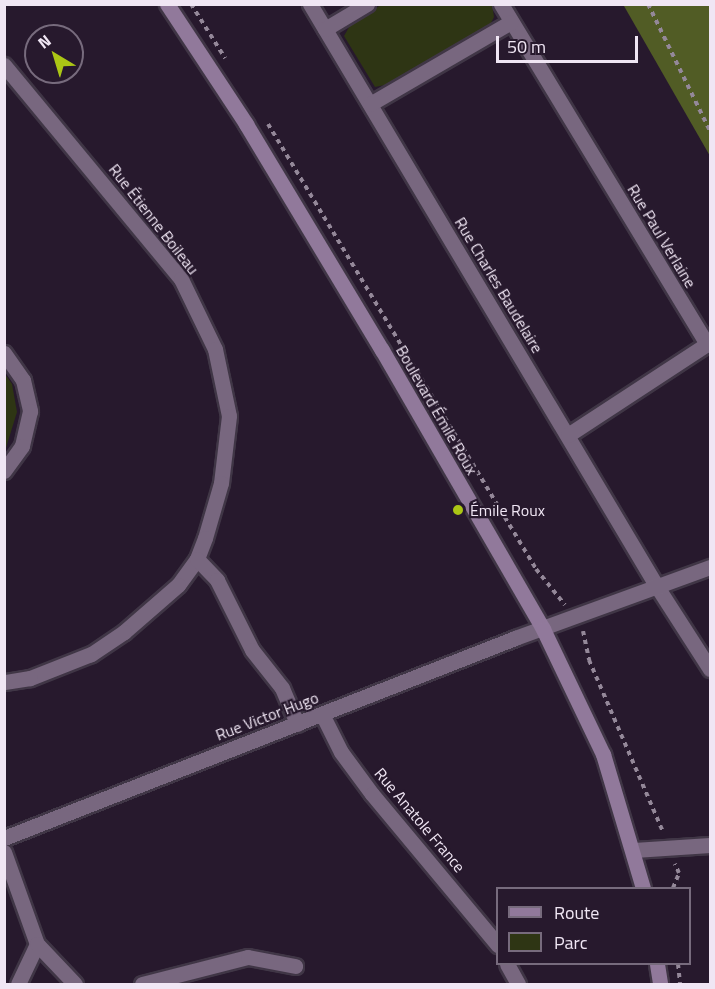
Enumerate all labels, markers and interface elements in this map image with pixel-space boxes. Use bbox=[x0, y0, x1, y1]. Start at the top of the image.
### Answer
north arrow bbox=[24, 24, 84, 84]
scale bar bbox=[499, 24, 642, 62]
text: N bbox=[32, 29, 56, 54]
text: 50 m bbox=[507, 33, 546, 60]
street label: Rue Étienne Boileau bbox=[105, 160, 203, 278]
street label: Rue Paul Verlaine bbox=[624, 181, 700, 291]
street label: Rue Charles Baudelaire bbox=[451, 214, 547, 356]
street label: Boulevard Émile Roux bbox=[392, 342, 482, 478]
place label: Émile Roux bbox=[470, 500, 545, 520]
marker: Émile Roux bbox=[451, 503, 465, 517]
street label: Rue Victor Hugo bbox=[213, 688, 321, 744]
street label: Rue Anatole France bbox=[371, 764, 469, 876]
legend bbox=[496, 887, 691, 965]
text: Route bbox=[554, 899, 599, 926]
text: Parc bbox=[554, 929, 588, 956]

